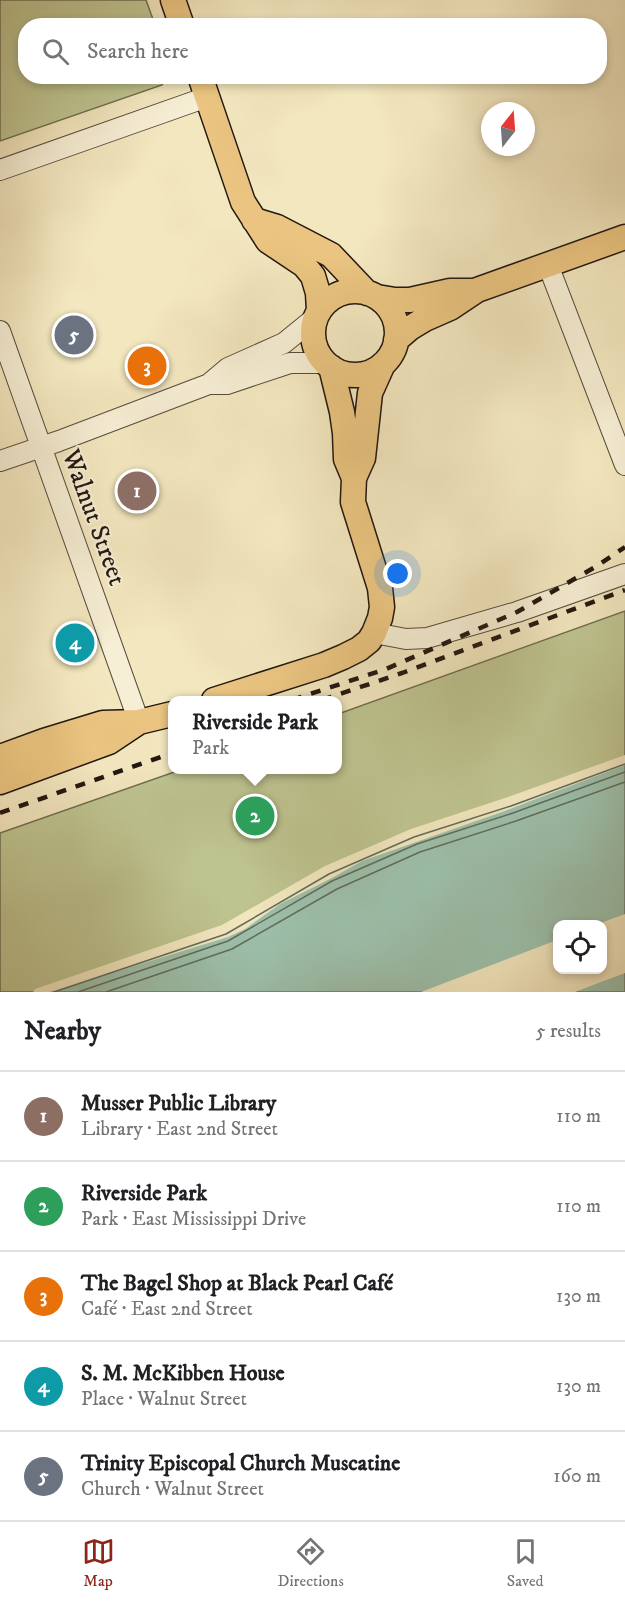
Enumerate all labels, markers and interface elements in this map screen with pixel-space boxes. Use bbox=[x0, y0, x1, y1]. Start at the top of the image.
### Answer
search box bbox=[18, 18, 607, 84]
icon: search bbox=[39, 35, 72, 68]
text: Search here bbox=[87, 38, 189, 65]
north arrow bbox=[481, 102, 535, 156]
pin: 5 bbox=[54, 312, 94, 358]
pin: 3 bbox=[128, 344, 166, 388]
street label: Walnut Street bbox=[53, 444, 133, 590]
pin: 1 bbox=[118, 468, 156, 514]
your location bbox=[383, 559, 412, 588]
pin: 4 bbox=[56, 620, 94, 666]
popup bbox=[168, 696, 342, 774]
text: Riverside Park bbox=[192, 709, 318, 736]
text: Park bbox=[192, 736, 229, 761]
pin: 2 bbox=[236, 794, 274, 838]
map controls bbox=[553, 920, 607, 974]
button: locate bbox=[553, 920, 607, 974]
text: Nearby bbox=[24, 1015, 101, 1048]
text: 5 results bbox=[536, 1019, 601, 1044]
text: Musser Public Library bbox=[81, 1090, 276, 1117]
text: 1 bbox=[40, 1104, 47, 1129]
text: 110 m bbox=[556, 1104, 601, 1129]
text: Library · East 2nd Street bbox=[81, 1117, 278, 1142]
text: Riverside Park bbox=[81, 1180, 207, 1207]
text: 2 bbox=[39, 1194, 48, 1219]
text: 110 m bbox=[556, 1194, 601, 1219]
text: Park · East Mississippi Drive bbox=[81, 1207, 306, 1232]
text: The Bagel Shop at Black Pearl Café bbox=[81, 1270, 393, 1297]
text: 3 bbox=[40, 1284, 47, 1309]
text: 130 m bbox=[556, 1284, 601, 1309]
text: Café · East 2nd Street bbox=[81, 1297, 253, 1322]
text: S. M. McKibben House bbox=[81, 1360, 285, 1387]
text: 4 bbox=[38, 1374, 49, 1399]
text: 130 m bbox=[556, 1374, 601, 1399]
text: Place · Walnut Street bbox=[81, 1387, 247, 1412]
text: Trinity Episcopal Church Muscatine bbox=[81, 1450, 400, 1477]
text: 5 bbox=[39, 1464, 48, 1489]
text: 160 m bbox=[553, 1464, 601, 1489]
text: Church · Walnut Street bbox=[81, 1477, 264, 1502]
tab: Map bbox=[82, 1535, 115, 1591]
tab: Directions bbox=[278, 1535, 344, 1591]
tab: Saved bbox=[507, 1535, 544, 1591]

